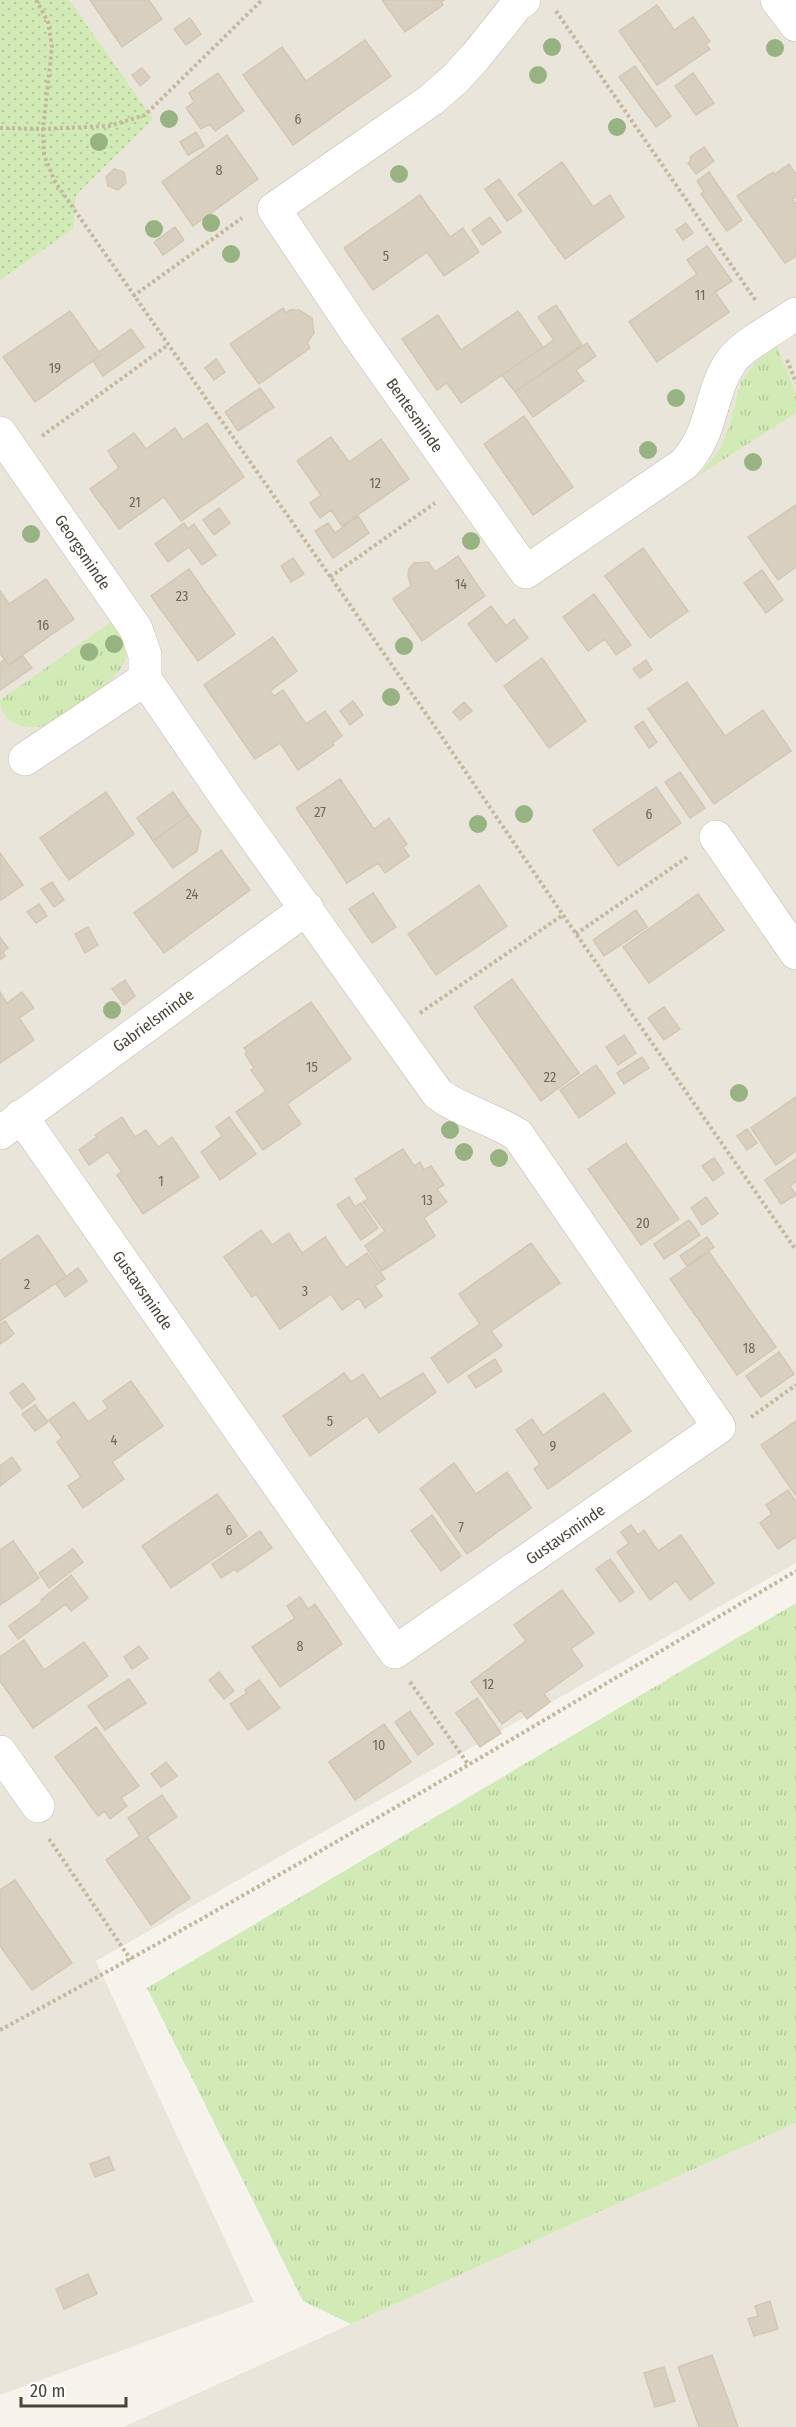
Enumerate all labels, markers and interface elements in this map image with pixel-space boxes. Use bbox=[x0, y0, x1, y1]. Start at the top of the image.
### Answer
house number: 6 bbox=[295, 111, 302, 128]
house number: 8 bbox=[216, 162, 223, 179]
house number: 5 bbox=[383, 248, 389, 265]
house number: 11 bbox=[695, 287, 705, 304]
house number: 19 bbox=[49, 360, 61, 377]
street label: Bentesminde bbox=[382, 375, 447, 456]
house number: 12 bbox=[369, 475, 381, 492]
house number: 21 bbox=[129, 494, 141, 511]
street label: Georgsminde bbox=[51, 511, 115, 593]
house number: 14 bbox=[455, 576, 467, 593]
house number: 23 bbox=[176, 588, 188, 605]
house number: 16 bbox=[37, 617, 49, 634]
house number: 27 bbox=[314, 804, 326, 821]
house number: 6 bbox=[646, 806, 653, 823]
house number: 24 bbox=[186, 886, 199, 903]
street label: Gabrielsminde bbox=[109, 985, 198, 1056]
house number: 15 bbox=[306, 1059, 318, 1076]
house number: 22 bbox=[544, 1069, 556, 1086]
house number: 1 bbox=[158, 1173, 164, 1190]
house number: 13 bbox=[421, 1192, 433, 1209]
house number: 20 bbox=[636, 1215, 650, 1232]
street label: Gustavsminde bbox=[108, 1247, 177, 1334]
house number: 2 bbox=[24, 1276, 30, 1293]
house number: 3 bbox=[302, 1283, 308, 1300]
house number: 18 bbox=[743, 1340, 755, 1357]
house number: 5 bbox=[327, 1413, 333, 1430]
house number: 4 bbox=[111, 1432, 118, 1449]
house number: 9 bbox=[550, 1438, 557, 1455]
street label: Gustavsminde bbox=[522, 1500, 609, 1569]
house number: 7 bbox=[458, 1519, 464, 1536]
house number: 6 bbox=[226, 1522, 233, 1539]
house number: 8 bbox=[297, 1638, 304, 1655]
house number: 12 bbox=[482, 1676, 494, 1693]
house number: 10 bbox=[373, 1737, 385, 1754]
scale bar bbox=[21, 2370, 126, 2408]
text: 20 m bbox=[30, 2380, 65, 2402]

